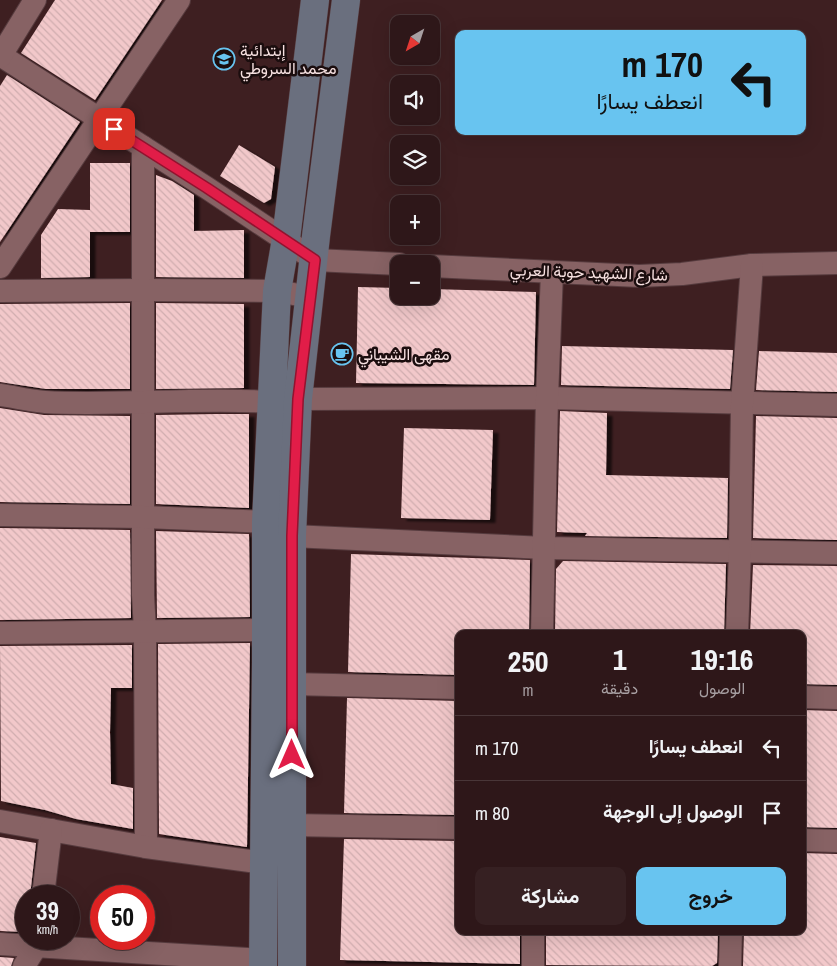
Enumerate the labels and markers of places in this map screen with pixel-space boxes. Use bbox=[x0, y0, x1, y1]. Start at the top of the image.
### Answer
place label: إبتدائية محمد السروطي bbox=[240, 39, 336, 82]
school or university icon: إبتدائية محمد السروطي bbox=[212, 47, 236, 71]
pin bbox=[93, 108, 135, 150]
cafe icon: مقهى الشيباني bbox=[330, 342, 354, 366]
place label: مقهى الشيباني bbox=[358, 343, 449, 368]

